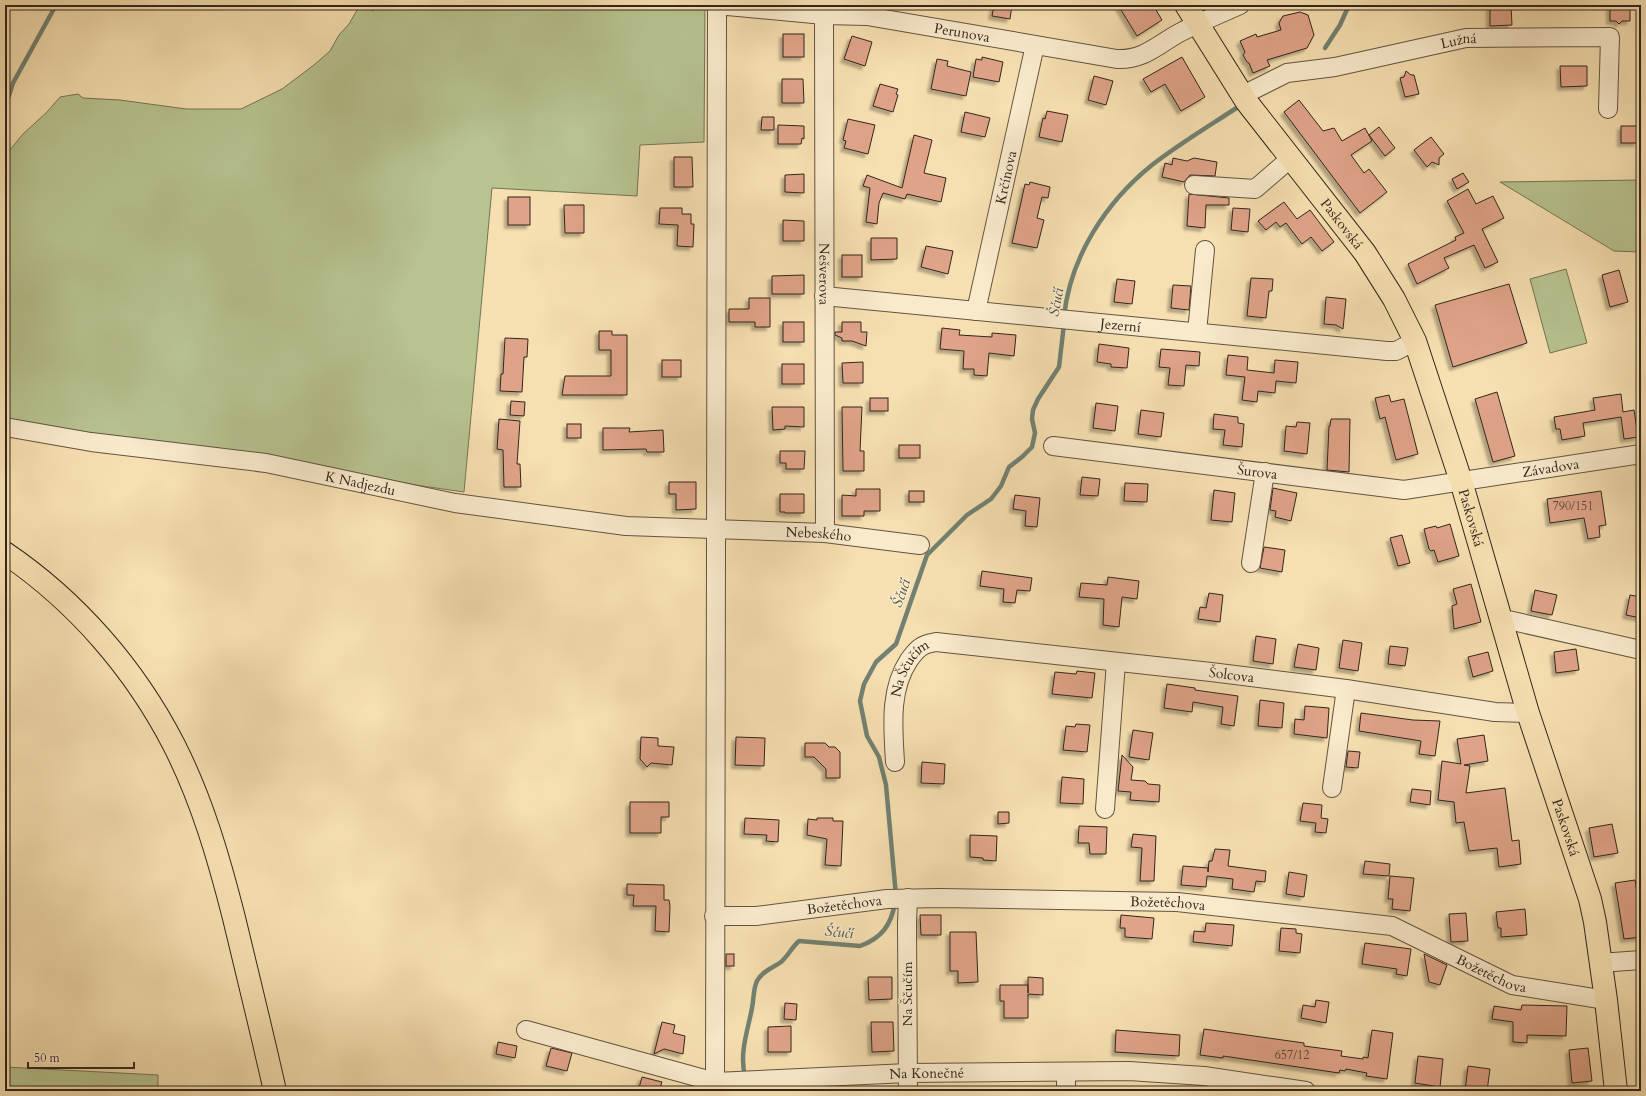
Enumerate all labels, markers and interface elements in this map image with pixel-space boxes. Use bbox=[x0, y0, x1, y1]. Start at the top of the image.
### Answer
street label: Perunova bbox=[933, 18, 991, 46]
street label: Lužná bbox=[1439, 28, 1477, 53]
street label: Krčínova bbox=[990, 149, 1021, 206]
street label: Paskovská bbox=[1316, 194, 1368, 253]
street label: Nešverova bbox=[815, 243, 834, 305]
water label: Ščučí bbox=[1044, 285, 1069, 318]
street label: Jezerní bbox=[1097, 313, 1142, 336]
street label: Závadova bbox=[1521, 454, 1580, 481]
street label: Šurova bbox=[1236, 460, 1279, 484]
street label: K Nadjezdu bbox=[323, 466, 398, 500]
street label: Paskovská bbox=[1454, 486, 1489, 549]
house number: 790/151 bbox=[1553, 498, 1593, 514]
street label: Nebeského bbox=[785, 522, 853, 546]
water label: Ščučí bbox=[887, 575, 915, 610]
street label: Na Ščučím bbox=[886, 635, 933, 699]
street label: Šolcova bbox=[1208, 662, 1255, 687]
street label: Paskovská bbox=[1548, 796, 1585, 859]
street label: Božetěchova bbox=[806, 890, 883, 919]
street label: Božetěchova bbox=[1130, 892, 1206, 915]
water label: Ščučí bbox=[824, 921, 855, 943]
street label: Božetěchova bbox=[1453, 950, 1528, 997]
street label: Na Ščučím bbox=[898, 961, 917, 1027]
scale bar bbox=[28, 1044, 134, 1070]
house number: 657/12 bbox=[1275, 1047, 1309, 1063]
text: 50 m bbox=[34, 1050, 61, 1066]
street label: Na Konečné bbox=[889, 1063, 964, 1083]

